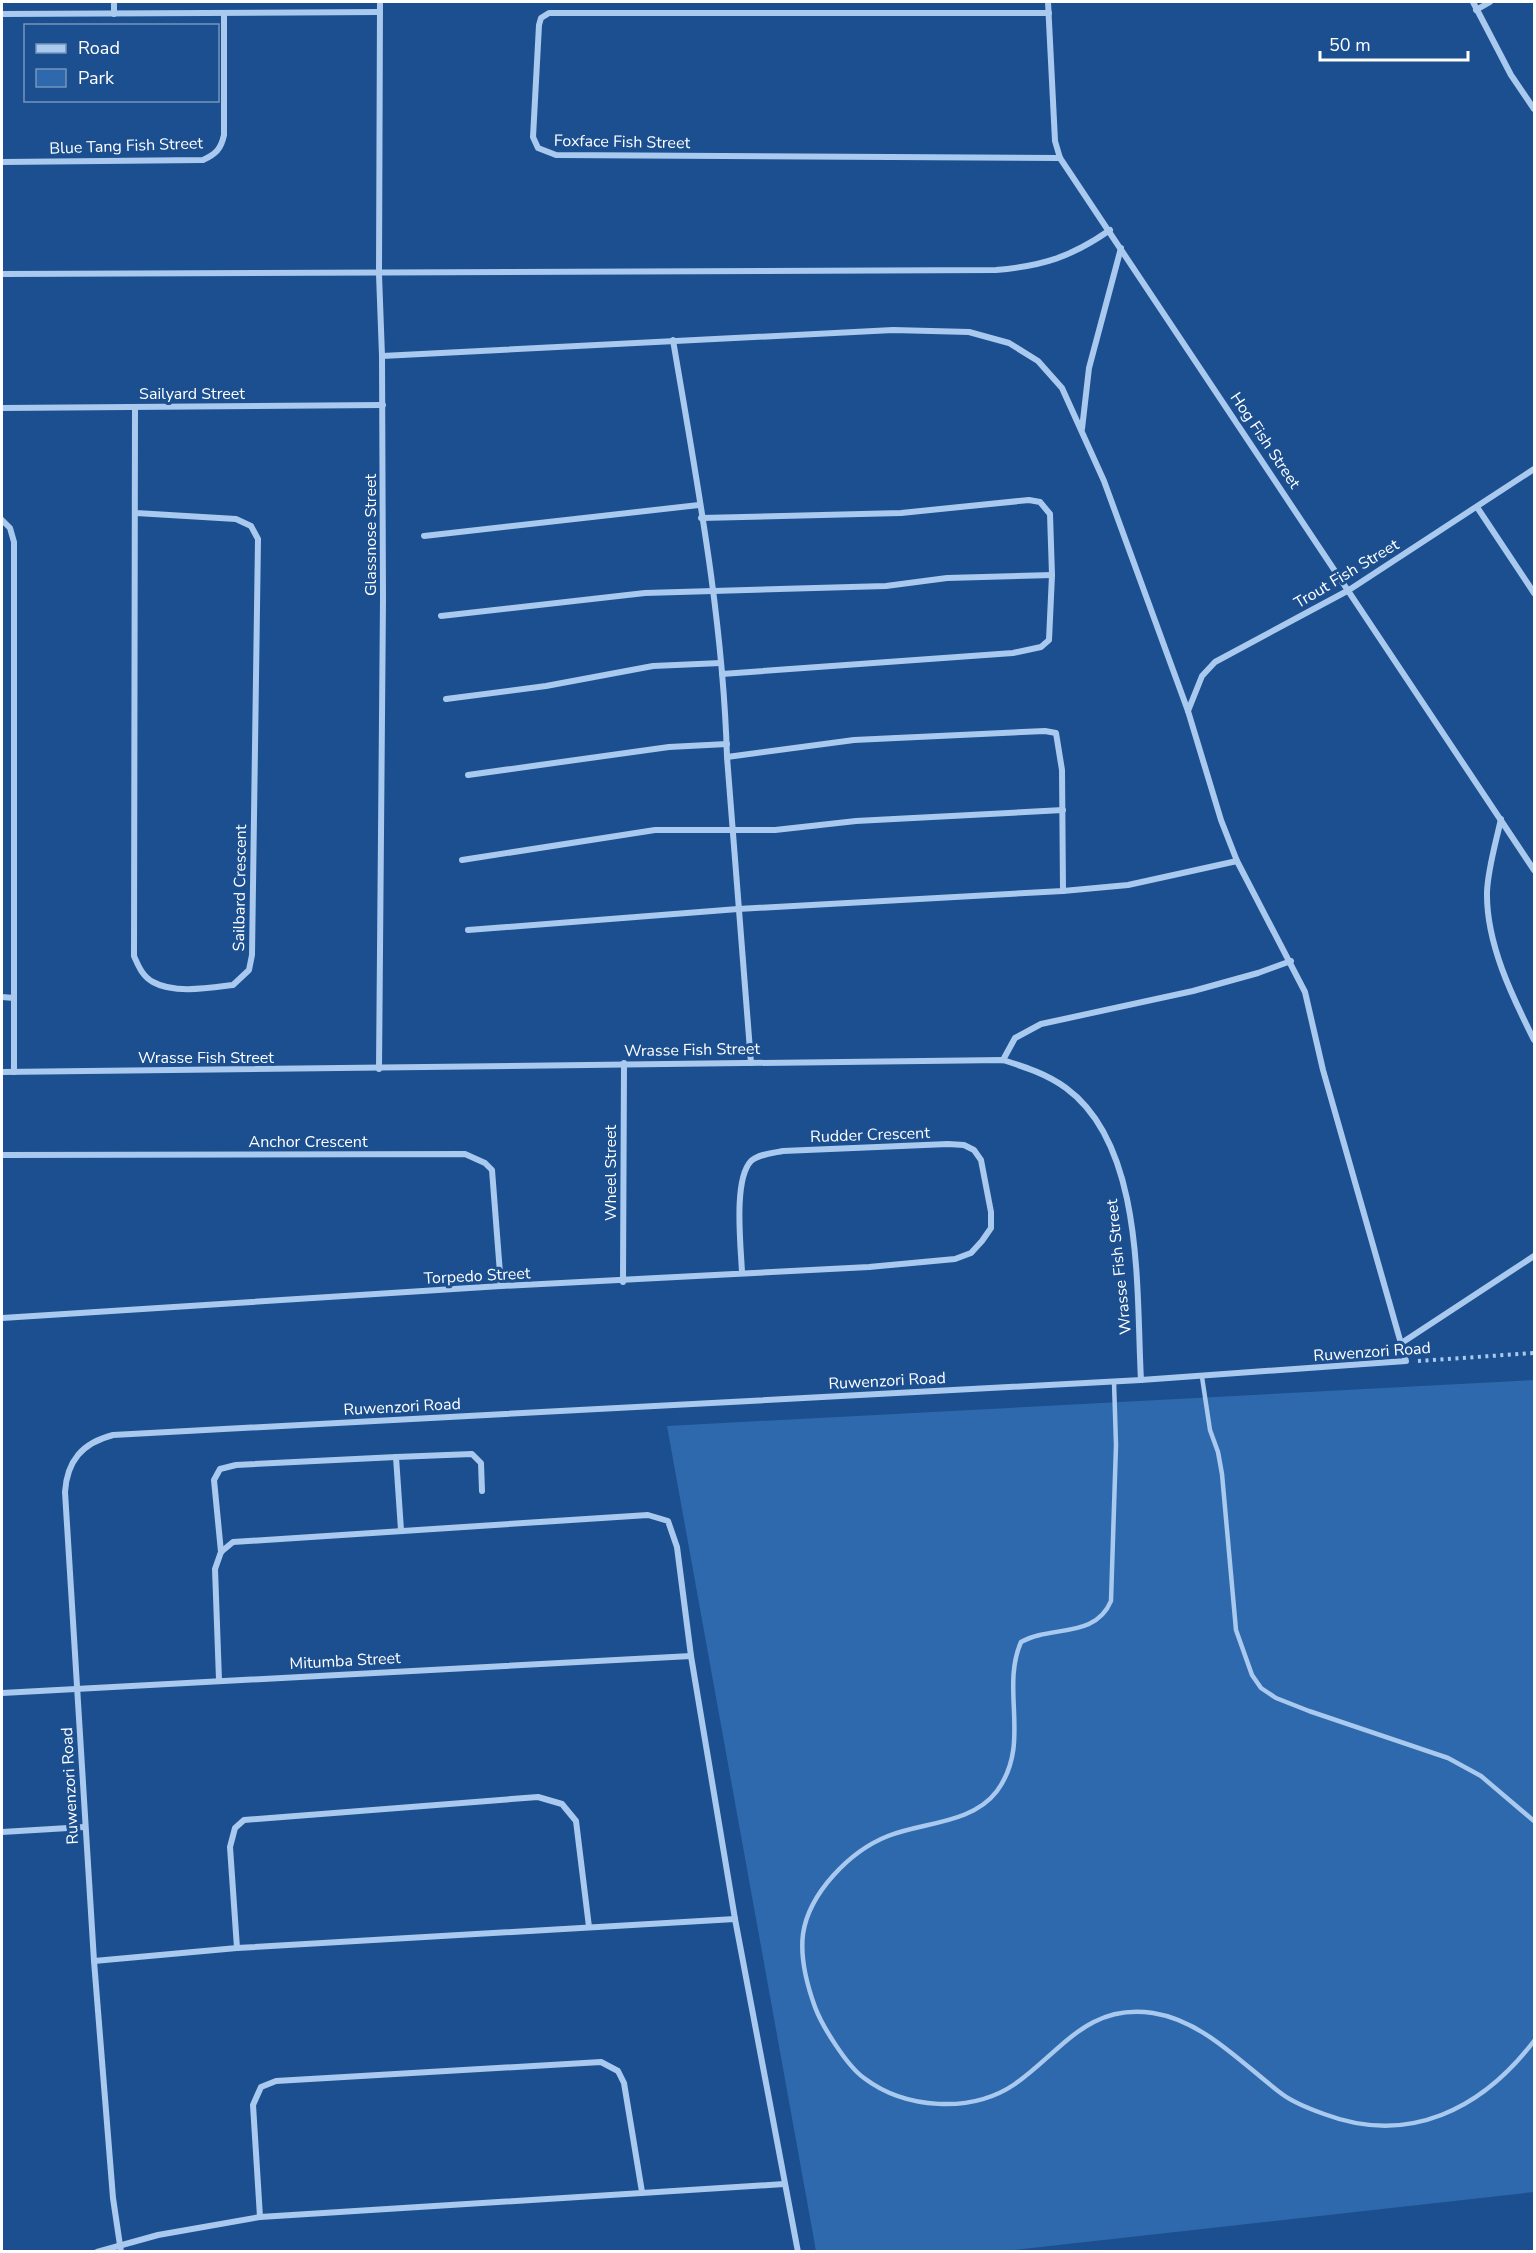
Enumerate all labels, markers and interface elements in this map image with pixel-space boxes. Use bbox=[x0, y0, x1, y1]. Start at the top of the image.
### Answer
legend bbox=[24, 24, 219, 102]
scale bar bbox=[1320, 24, 1468, 62]
text: 50 m bbox=[1329, 33, 1371, 57]
text: Road bbox=[78, 36, 120, 60]
text: Park bbox=[78, 66, 115, 90]
street label: Foxface Fish Street bbox=[554, 130, 691, 154]
street label: Blue Tang Fish Street bbox=[49, 132, 204, 160]
street label: Sailyard Street bbox=[139, 383, 245, 405]
street label: Hog Fish Street bbox=[1225, 388, 1306, 493]
street label: Glassnose Street bbox=[360, 474, 382, 596]
street label: Trout Fish Street bbox=[1290, 534, 1403, 614]
street label: Sailbard Crescent bbox=[228, 824, 252, 952]
street label: Wrasse Fish Street bbox=[624, 1038, 761, 1062]
street label: Wrasse Fish Street bbox=[138, 1047, 274, 1069]
street label: Rudder Crescent bbox=[810, 1122, 931, 1148]
street label: Wheel Street bbox=[600, 1124, 622, 1221]
street label: Anchor Crescent bbox=[248, 1131, 368, 1153]
street label: Wrasse Fish Street bbox=[1101, 1198, 1137, 1336]
street label: Torpedo Street bbox=[423, 1262, 531, 1290]
street label: Ruwenzori Road bbox=[1313, 1337, 1431, 1367]
street label: Ruwenzori Road bbox=[828, 1367, 946, 1395]
street label: Ruwenzori Road bbox=[343, 1393, 461, 1421]
street label: Mitumba Street bbox=[289, 1647, 402, 1675]
street label: Ruwenzori Road bbox=[56, 1727, 84, 1845]

